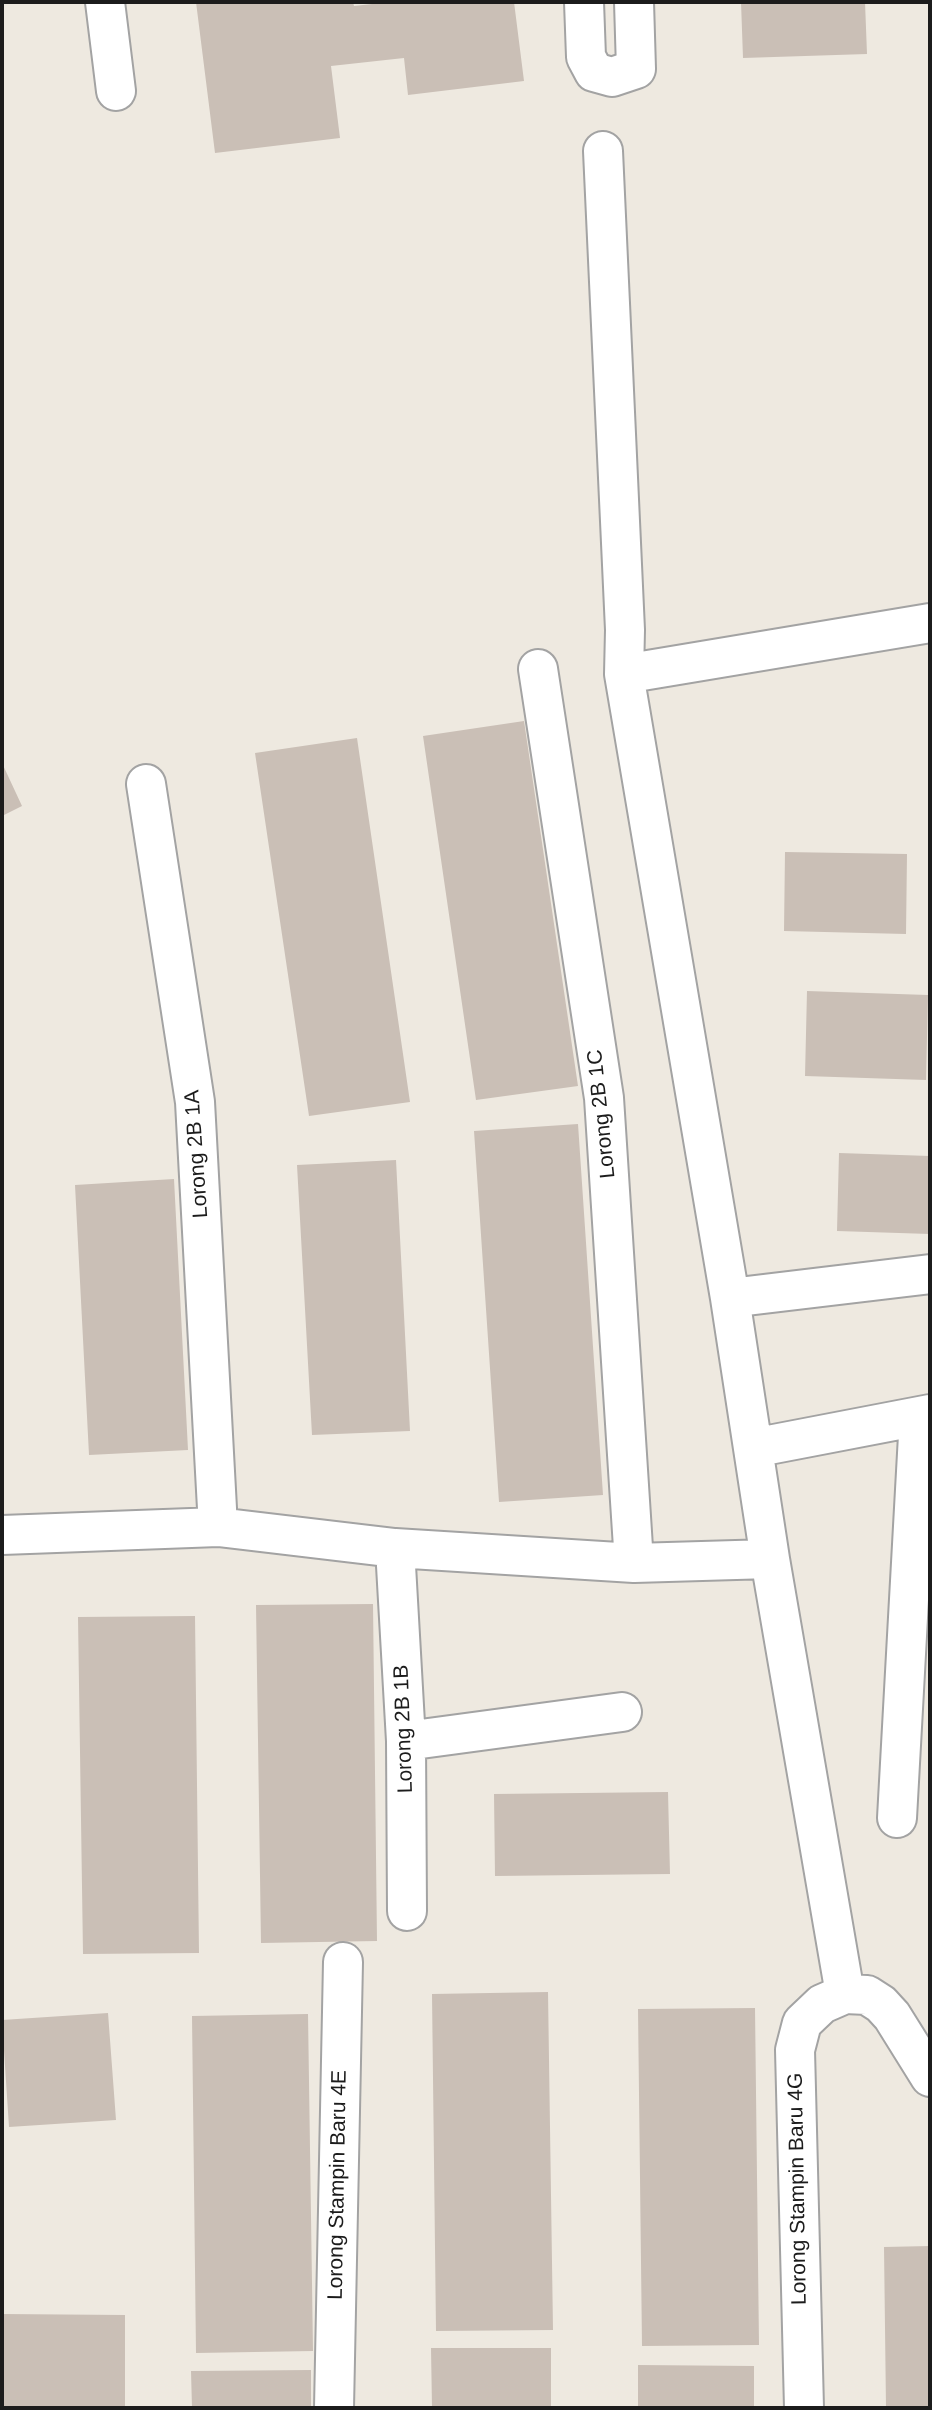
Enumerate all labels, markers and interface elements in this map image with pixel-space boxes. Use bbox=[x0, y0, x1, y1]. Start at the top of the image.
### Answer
street label: Lorong 2B 1C bbox=[583, 1048, 621, 1180]
street label: Lorong 2B 1A bbox=[180, 1089, 214, 1219]
street label: Lorong 2B 1B bbox=[389, 1664, 419, 1794]
street label: Lorong Stampin Baru 4E bbox=[323, 2070, 353, 2300]
street label: Lorong Stampin Baru 4G bbox=[783, 2073, 813, 2305]

